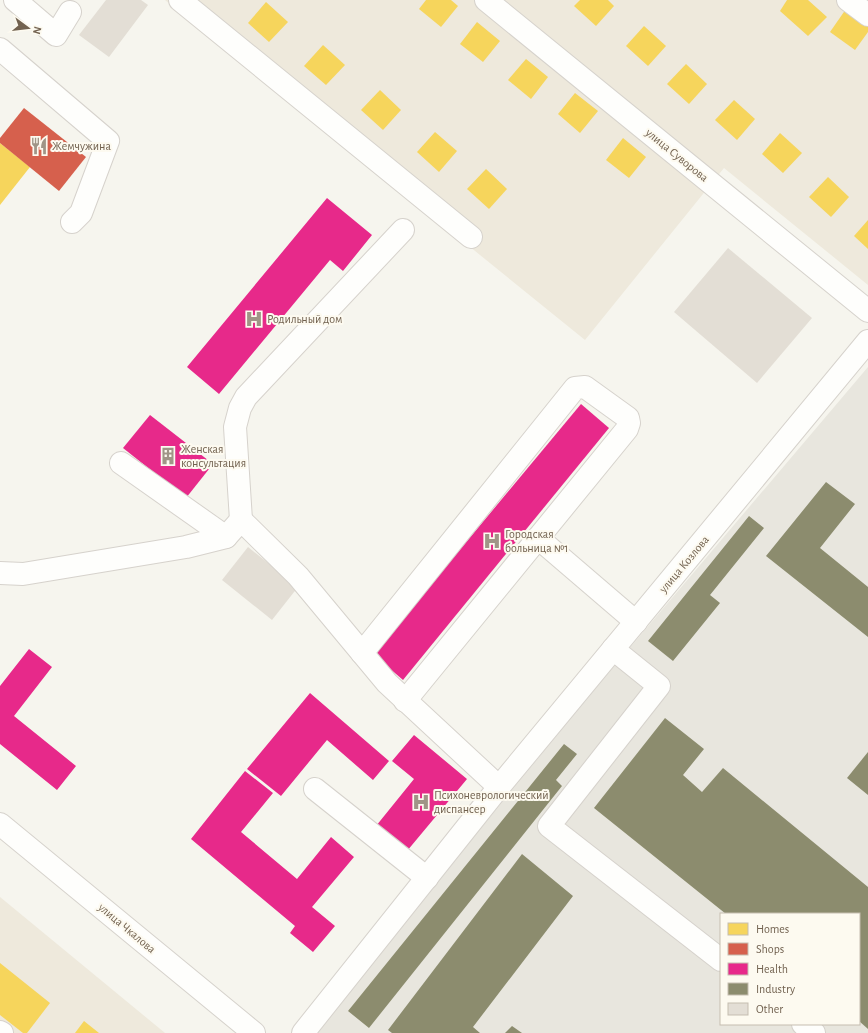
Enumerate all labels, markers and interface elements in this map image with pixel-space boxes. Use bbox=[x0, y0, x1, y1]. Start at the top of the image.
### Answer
north arrow bbox=[8, 8, 48, 48]
text: N bbox=[31, 25, 43, 36]
street label: улица Суворова bbox=[642, 126, 711, 185]
restaurant icon: Жемчужина bbox=[29, 136, 49, 156]
place label: Жемчужина bbox=[52, 140, 111, 153]
hospital icon: Родильный дом bbox=[244, 309, 264, 329]
place label: Родильный дом bbox=[267, 313, 342, 325]
place label: Женская консультация bbox=[181, 443, 246, 470]
building icon: Женская консультация bbox=[158, 446, 178, 466]
place label: Городская больница №1 bbox=[505, 528, 568, 554]
hospital icon: Городская больница №1 bbox=[482, 531, 502, 551]
street label: улица Козлова bbox=[656, 533, 712, 596]
place label: Психоневрологический диспансер bbox=[434, 789, 549, 815]
hospital icon: Психоневрологический диспансер bbox=[411, 792, 431, 812]
street label: улица Чкалова bbox=[95, 900, 158, 956]
legend bbox=[720, 913, 860, 1025]
text: Homes bbox=[756, 923, 789, 935]
text: Shops bbox=[756, 943, 784, 955]
text: Health bbox=[756, 963, 788, 975]
text: Industry bbox=[756, 983, 795, 996]
text: Other bbox=[756, 1003, 783, 1015]

